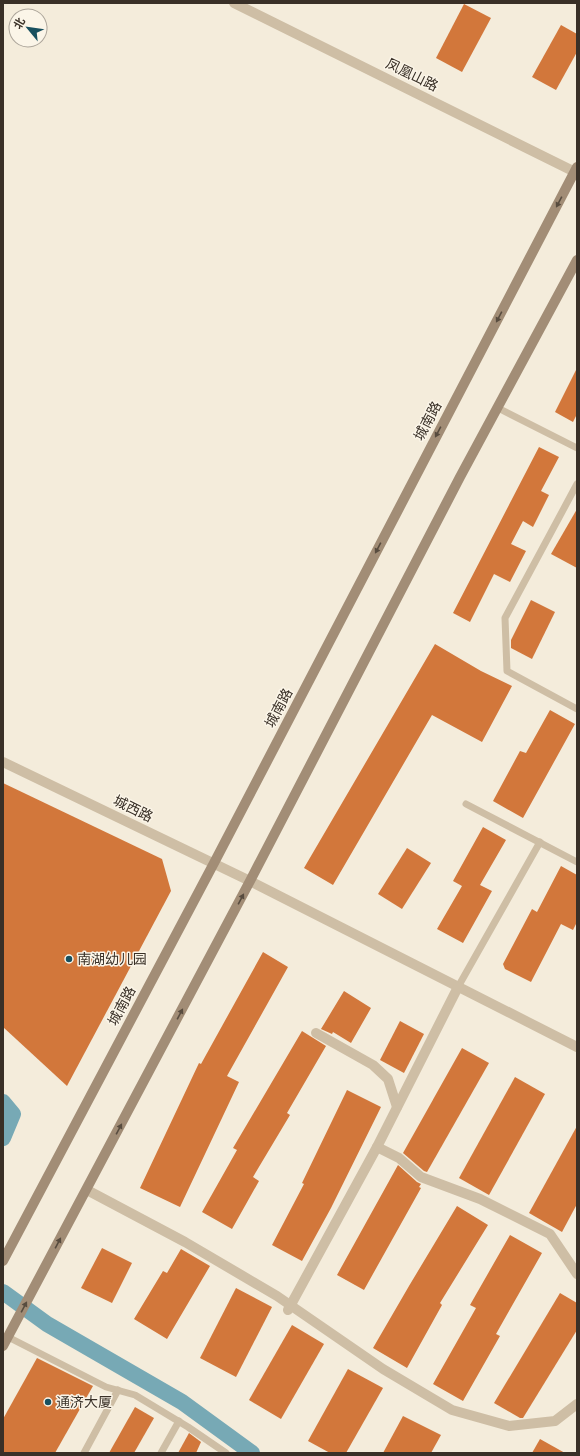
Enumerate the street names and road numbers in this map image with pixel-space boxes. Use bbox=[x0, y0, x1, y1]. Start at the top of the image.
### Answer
street label: 凤凰山路 bbox=[383, 55, 441, 95]
street label: 城南路 bbox=[411, 398, 445, 444]
street label: 城南路 bbox=[262, 685, 296, 731]
street label: 城西路 bbox=[110, 792, 156, 826]
street label: 城南路 bbox=[105, 983, 139, 1029]

